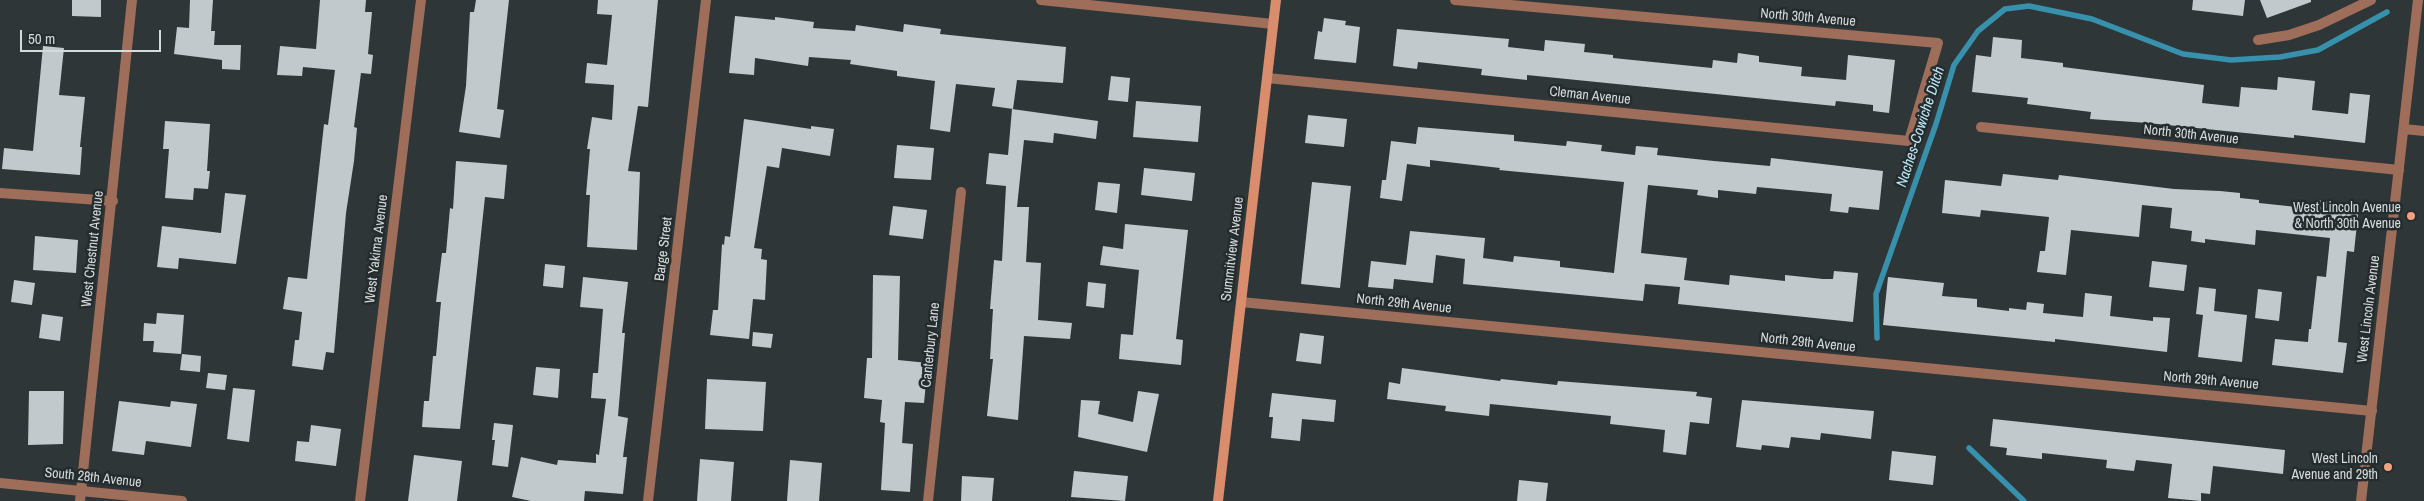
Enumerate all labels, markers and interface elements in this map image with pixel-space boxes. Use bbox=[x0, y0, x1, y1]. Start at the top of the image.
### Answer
street label: North 30th Avenue bbox=[1760, 5, 1856, 31]
scale bar bbox=[22, 20, 164, 52]
text: 50 m bbox=[28, 28, 55, 49]
water label: Naches-Cowiche Ditch bbox=[1893, 64, 1949, 190]
street label: Cleman Avenue bbox=[1549, 83, 1631, 109]
street label: North 30th Avenue bbox=[2143, 122, 2239, 148]
street label: West Chestnut Avenue bbox=[79, 190, 107, 308]
street label: West Yakima Avenue bbox=[362, 194, 392, 304]
street label: Summitview Avenue bbox=[1218, 196, 1248, 302]
place label: West Lincoln Avenue & North 30th Avenue bbox=[2293, 200, 2401, 232]
marker: West Lincoln Avenue & North 30th Avenue bbox=[2405, 210, 2417, 222]
street label: Barge Street bbox=[652, 216, 676, 282]
street label: West Lincoln Avenue bbox=[2354, 254, 2384, 364]
street label: North 29th Avenue bbox=[1356, 291, 1452, 317]
street label: Canterbury Lane bbox=[918, 302, 944, 388]
street label: North 29th Avenue bbox=[1760, 330, 1856, 356]
street label: North 29th Avenue bbox=[2163, 368, 2259, 394]
place label: West Lincoln Avenue and 29th bbox=[2291, 451, 2378, 484]
marker: West Lincoln Avenue and 29th bbox=[2382, 461, 2394, 473]
street label: South 28th Avenue bbox=[44, 465, 142, 491]

